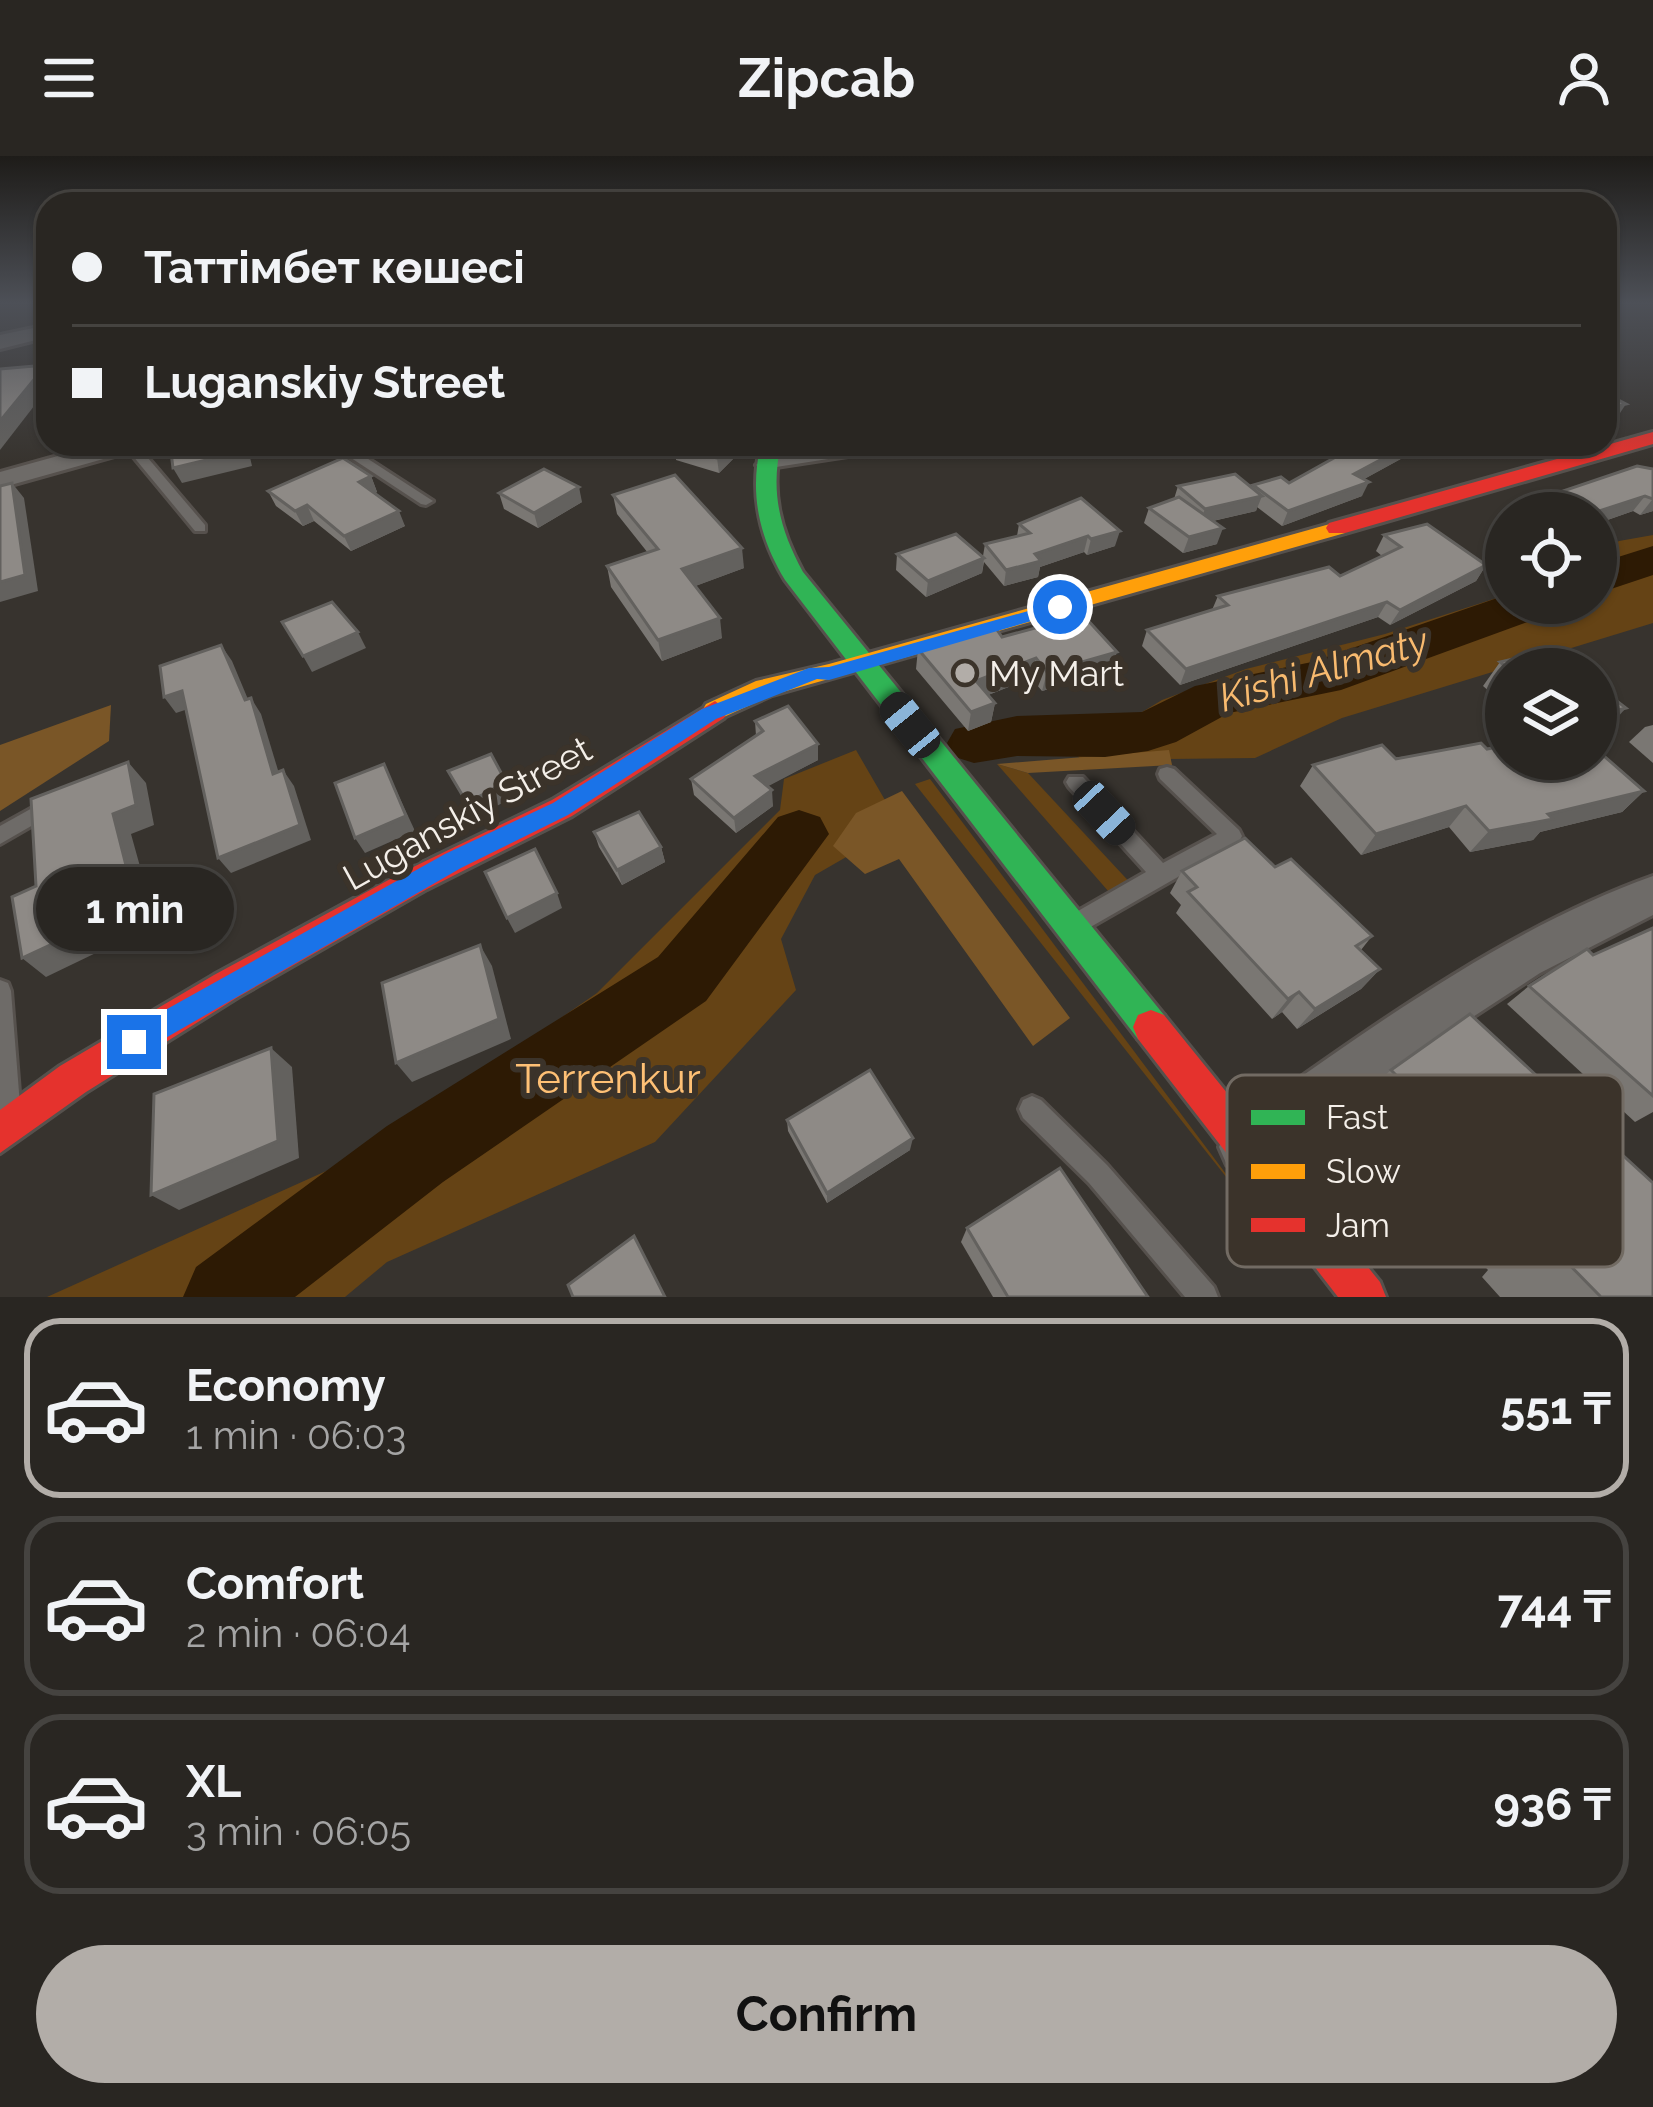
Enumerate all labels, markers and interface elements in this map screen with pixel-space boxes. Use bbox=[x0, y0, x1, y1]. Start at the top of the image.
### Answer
icon: menu bbox=[36, 45, 102, 111]
icon: person bbox=[1551, 45, 1617, 111]
text: Zipcab bbox=[738, 46, 915, 110]
text: Таттімбет көшесі bbox=[144, 241, 525, 294]
text: Luganskiy Street bbox=[144, 356, 505, 409]
map controls bbox=[1485, 492, 1617, 780]
button: locate bbox=[1485, 492, 1617, 624]
route start bbox=[1033, 580, 1087, 634]
water label: Kіshі Almaty bbox=[1213, 617, 1434, 721]
button: layers bbox=[1485, 648, 1617, 780]
place label: My Mart bbox=[989, 652, 1124, 694]
marker: My Mart bbox=[952, 660, 978, 686]
car bbox=[873, 686, 947, 764]
street label: Luganskiy Street bbox=[336, 727, 598, 899]
car bbox=[1066, 774, 1142, 852]
callout: 1 min bbox=[35, 868, 233, 952]
text: 1 min bbox=[86, 886, 184, 932]
route end bbox=[107, 1015, 161, 1069]
park label: Terrenkur bbox=[515, 1054, 701, 1103]
legend bbox=[1227, 1075, 1623, 1267]
text: Fast bbox=[1326, 1098, 1388, 1137]
text: Slow bbox=[1326, 1152, 1401, 1191]
text: Jam bbox=[1326, 1206, 1390, 1245]
icon: car bbox=[42, 1354, 150, 1462]
text: Economy bbox=[186, 1359, 386, 1412]
text: 551 ₸ bbox=[1500, 1382, 1611, 1435]
text: 1 min · 06:03 bbox=[186, 1412, 406, 1458]
icon: car bbox=[42, 1552, 150, 1660]
text: Comfort bbox=[186, 1557, 364, 1610]
text: 744 ₸ bbox=[1497, 1580, 1611, 1633]
text: 2 min · 06:04 bbox=[186, 1610, 410, 1656]
icon: car bbox=[42, 1750, 150, 1858]
text: XL bbox=[186, 1755, 241, 1808]
text: 936 ₸ bbox=[1493, 1778, 1611, 1831]
text: 3 min · 06:05 bbox=[186, 1808, 411, 1854]
button: Confirm bbox=[36, 1945, 1617, 2083]

